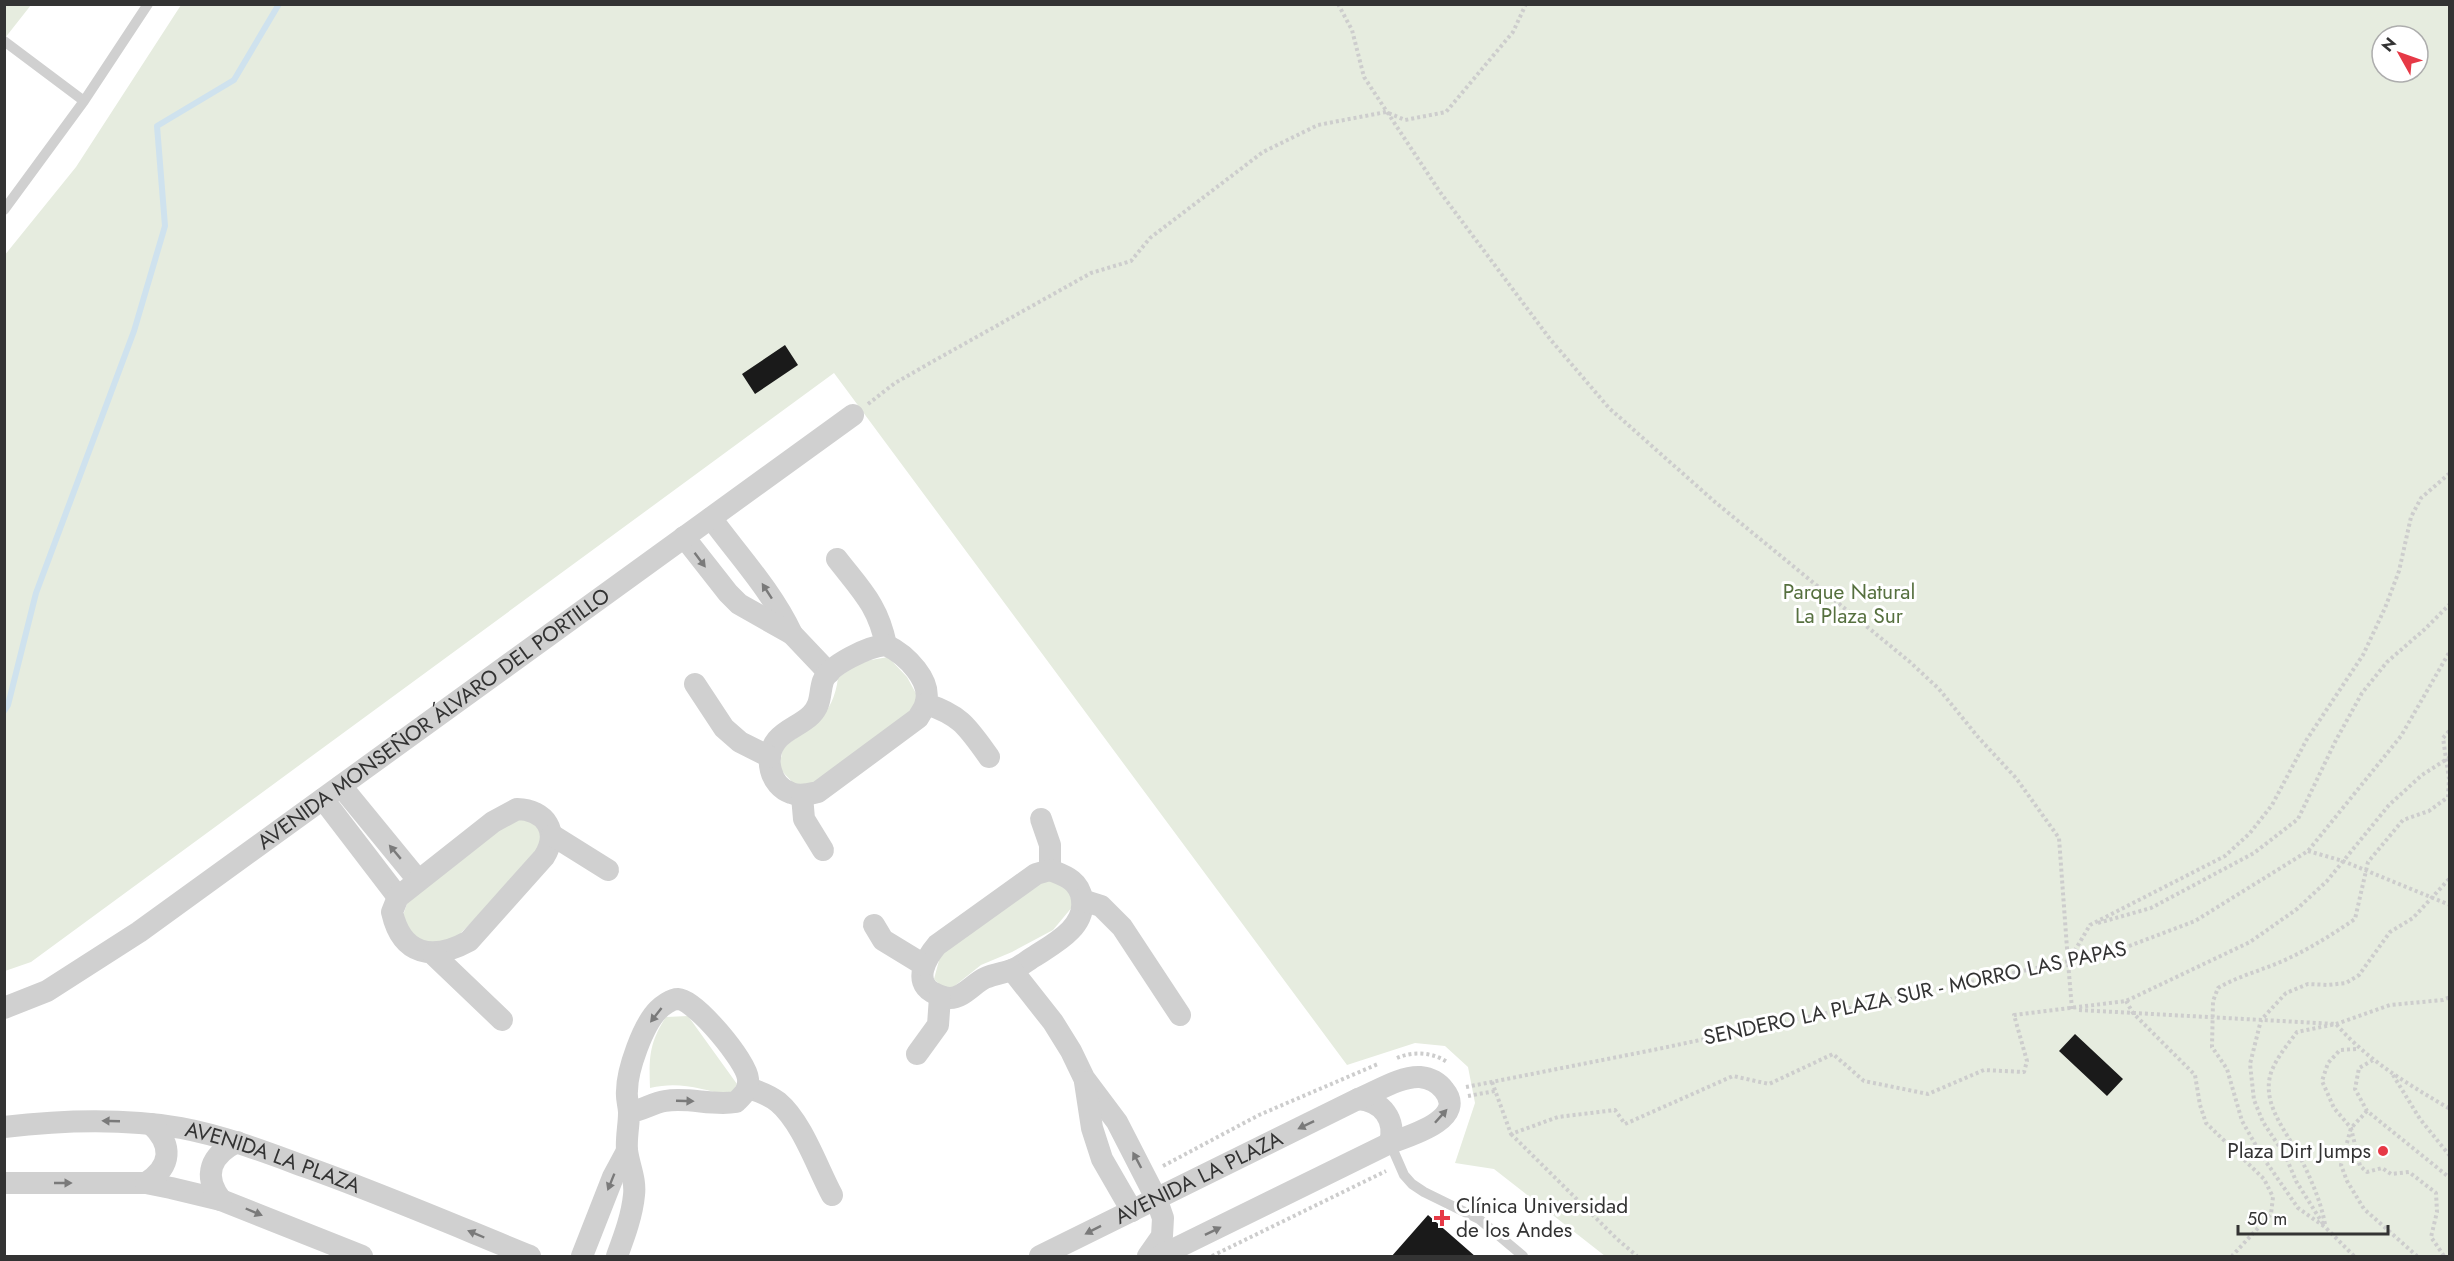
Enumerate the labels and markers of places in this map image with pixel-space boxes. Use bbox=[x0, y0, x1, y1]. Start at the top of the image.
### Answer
place label: Plaza Dirt Jumps bbox=[2227, 1136, 2371, 1166]
marker: Plaza Dirt Jumps bbox=[2376, 1144, 2390, 1158]
place label: Clínica Universidad de los Andes bbox=[1456, 1191, 1628, 1245]
marker: Clínica Universidad de los Andes bbox=[1433, 1209, 1451, 1227]

